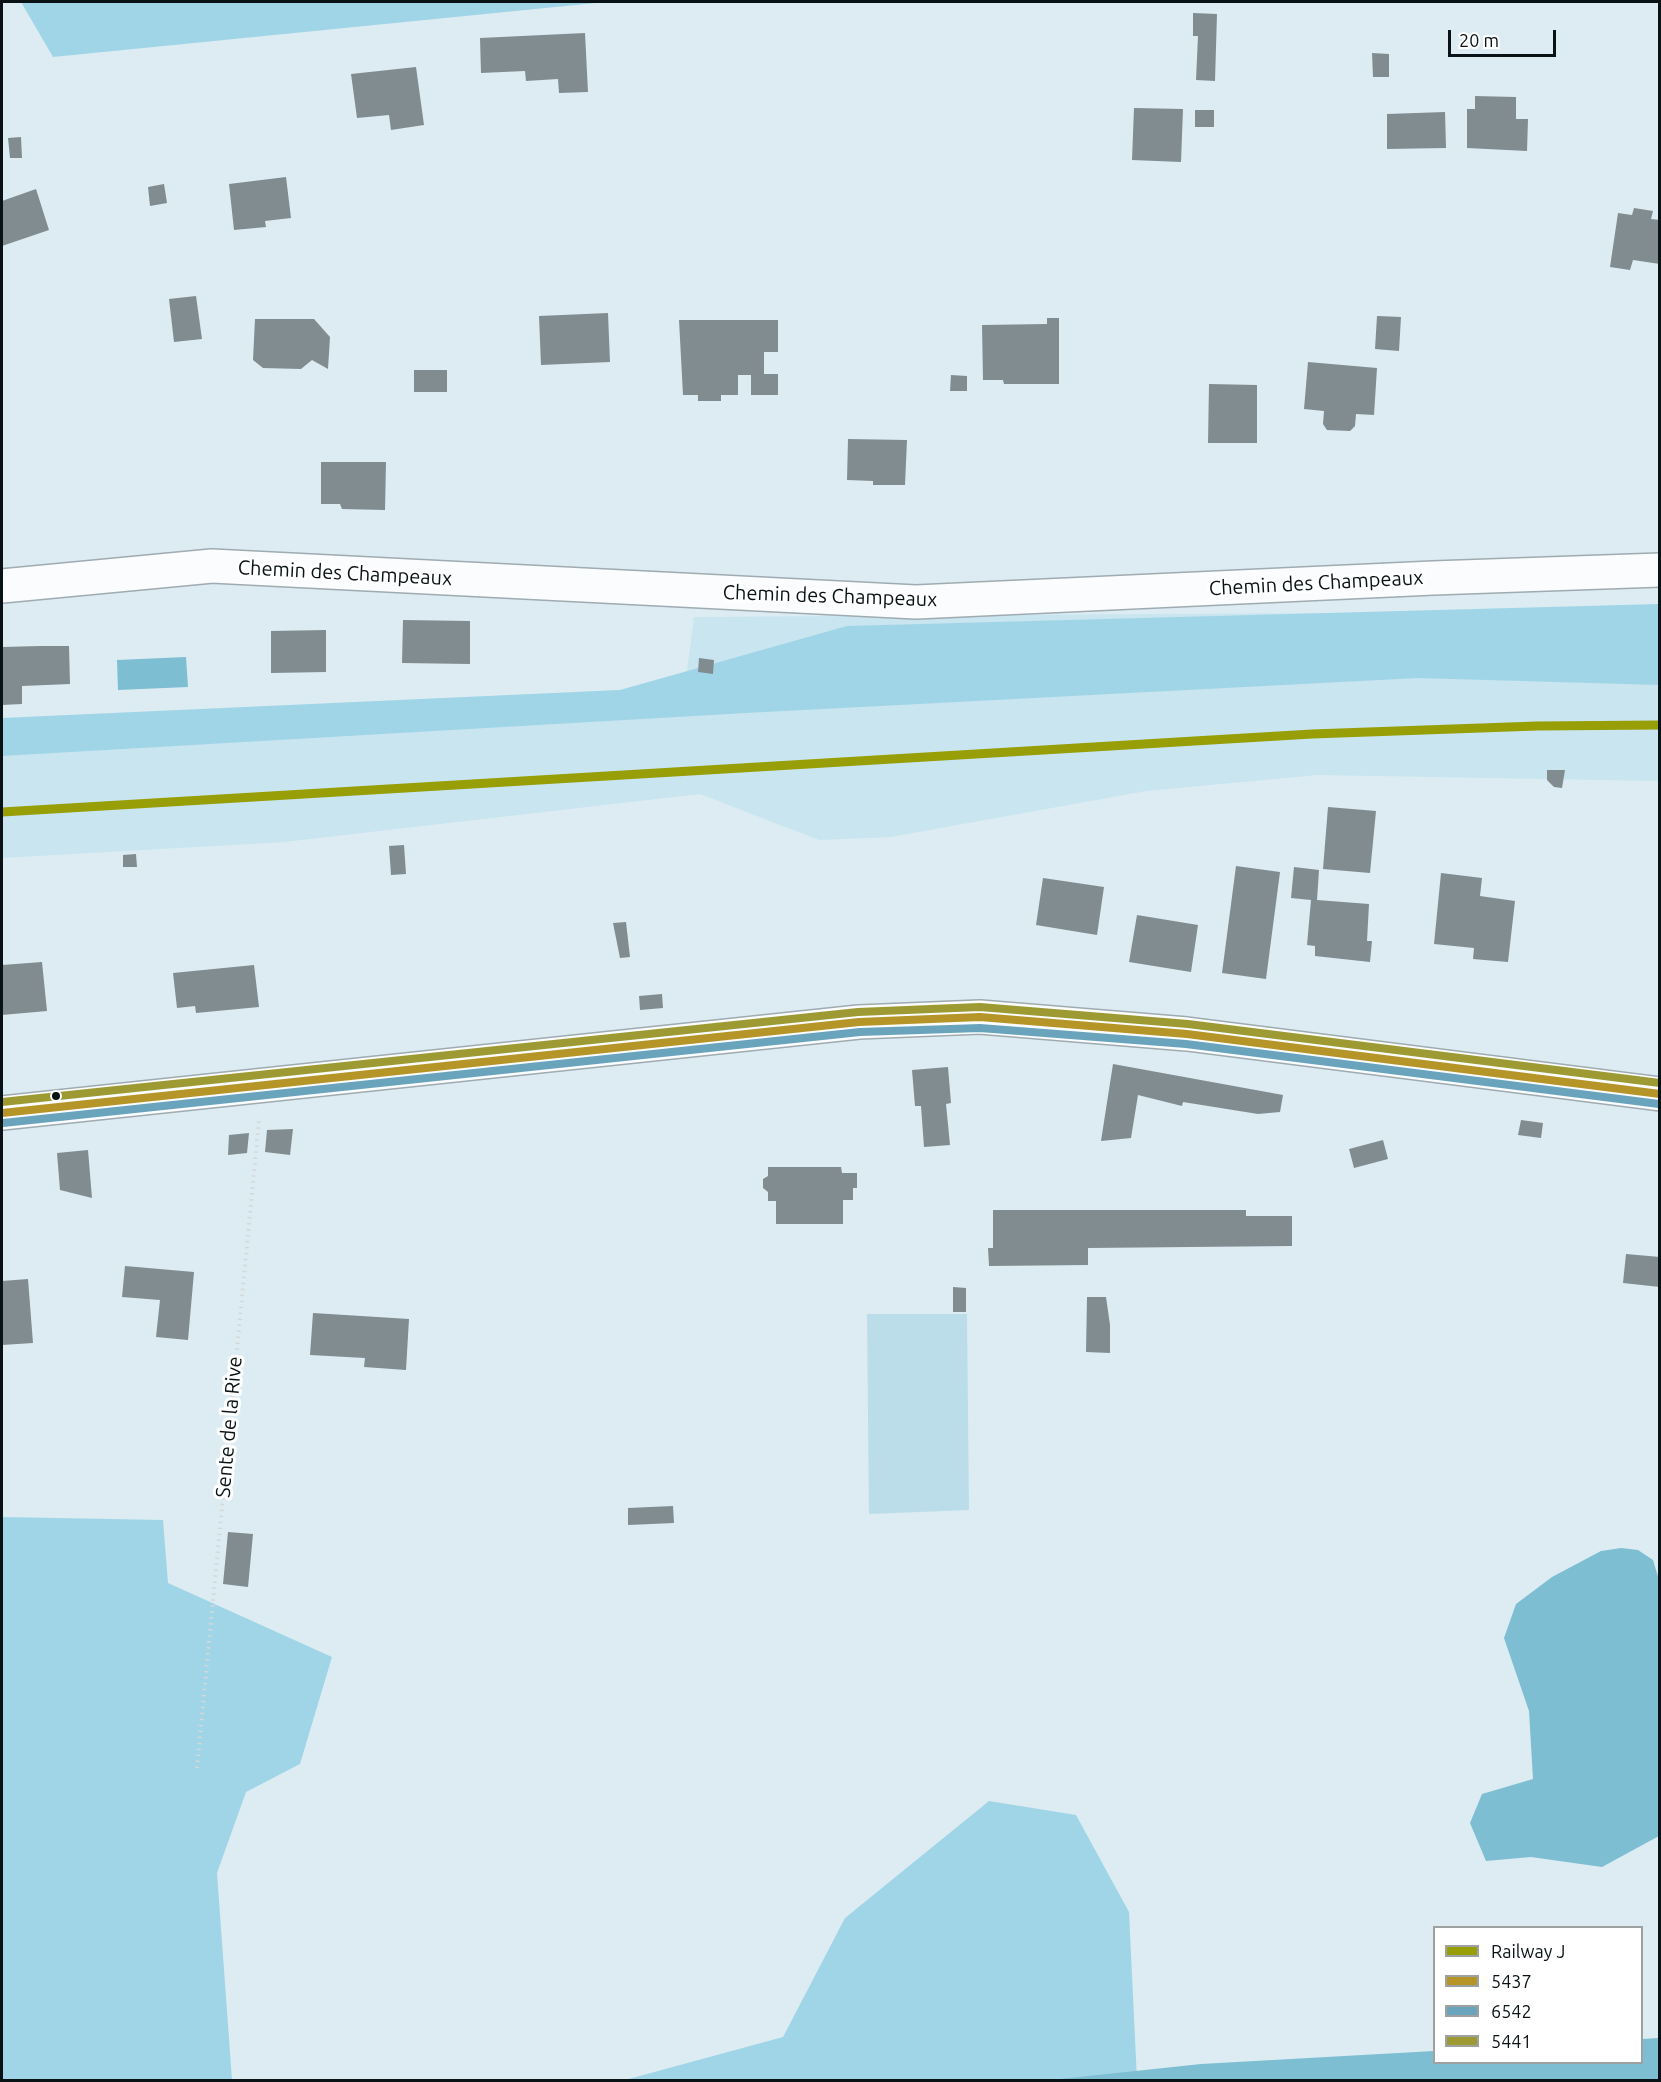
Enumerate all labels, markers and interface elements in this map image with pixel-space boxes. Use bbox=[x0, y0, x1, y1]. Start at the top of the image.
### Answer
scale bar bbox=[1451, 18, 1559, 56]
text: 20 m bbox=[1459, 30, 1499, 50]
street label: Chemin des Champeaux bbox=[237, 555, 453, 591]
street label: Chemin des Champeaux bbox=[1208, 565, 1424, 601]
street label: Chemin des Champeaux bbox=[722, 580, 938, 612]
unlabelled marker bbox=[50, 1090, 62, 1102]
street label: Sente de la Rive bbox=[211, 1355, 247, 1499]
legend bbox=[1433, 1926, 1643, 2064]
text: Railway J bbox=[1491, 1941, 1565, 1961]
text: 5437 bbox=[1491, 1971, 1532, 1991]
text: 6542 bbox=[1491, 2001, 1532, 2021]
text: 5441 bbox=[1491, 2031, 1532, 2051]

